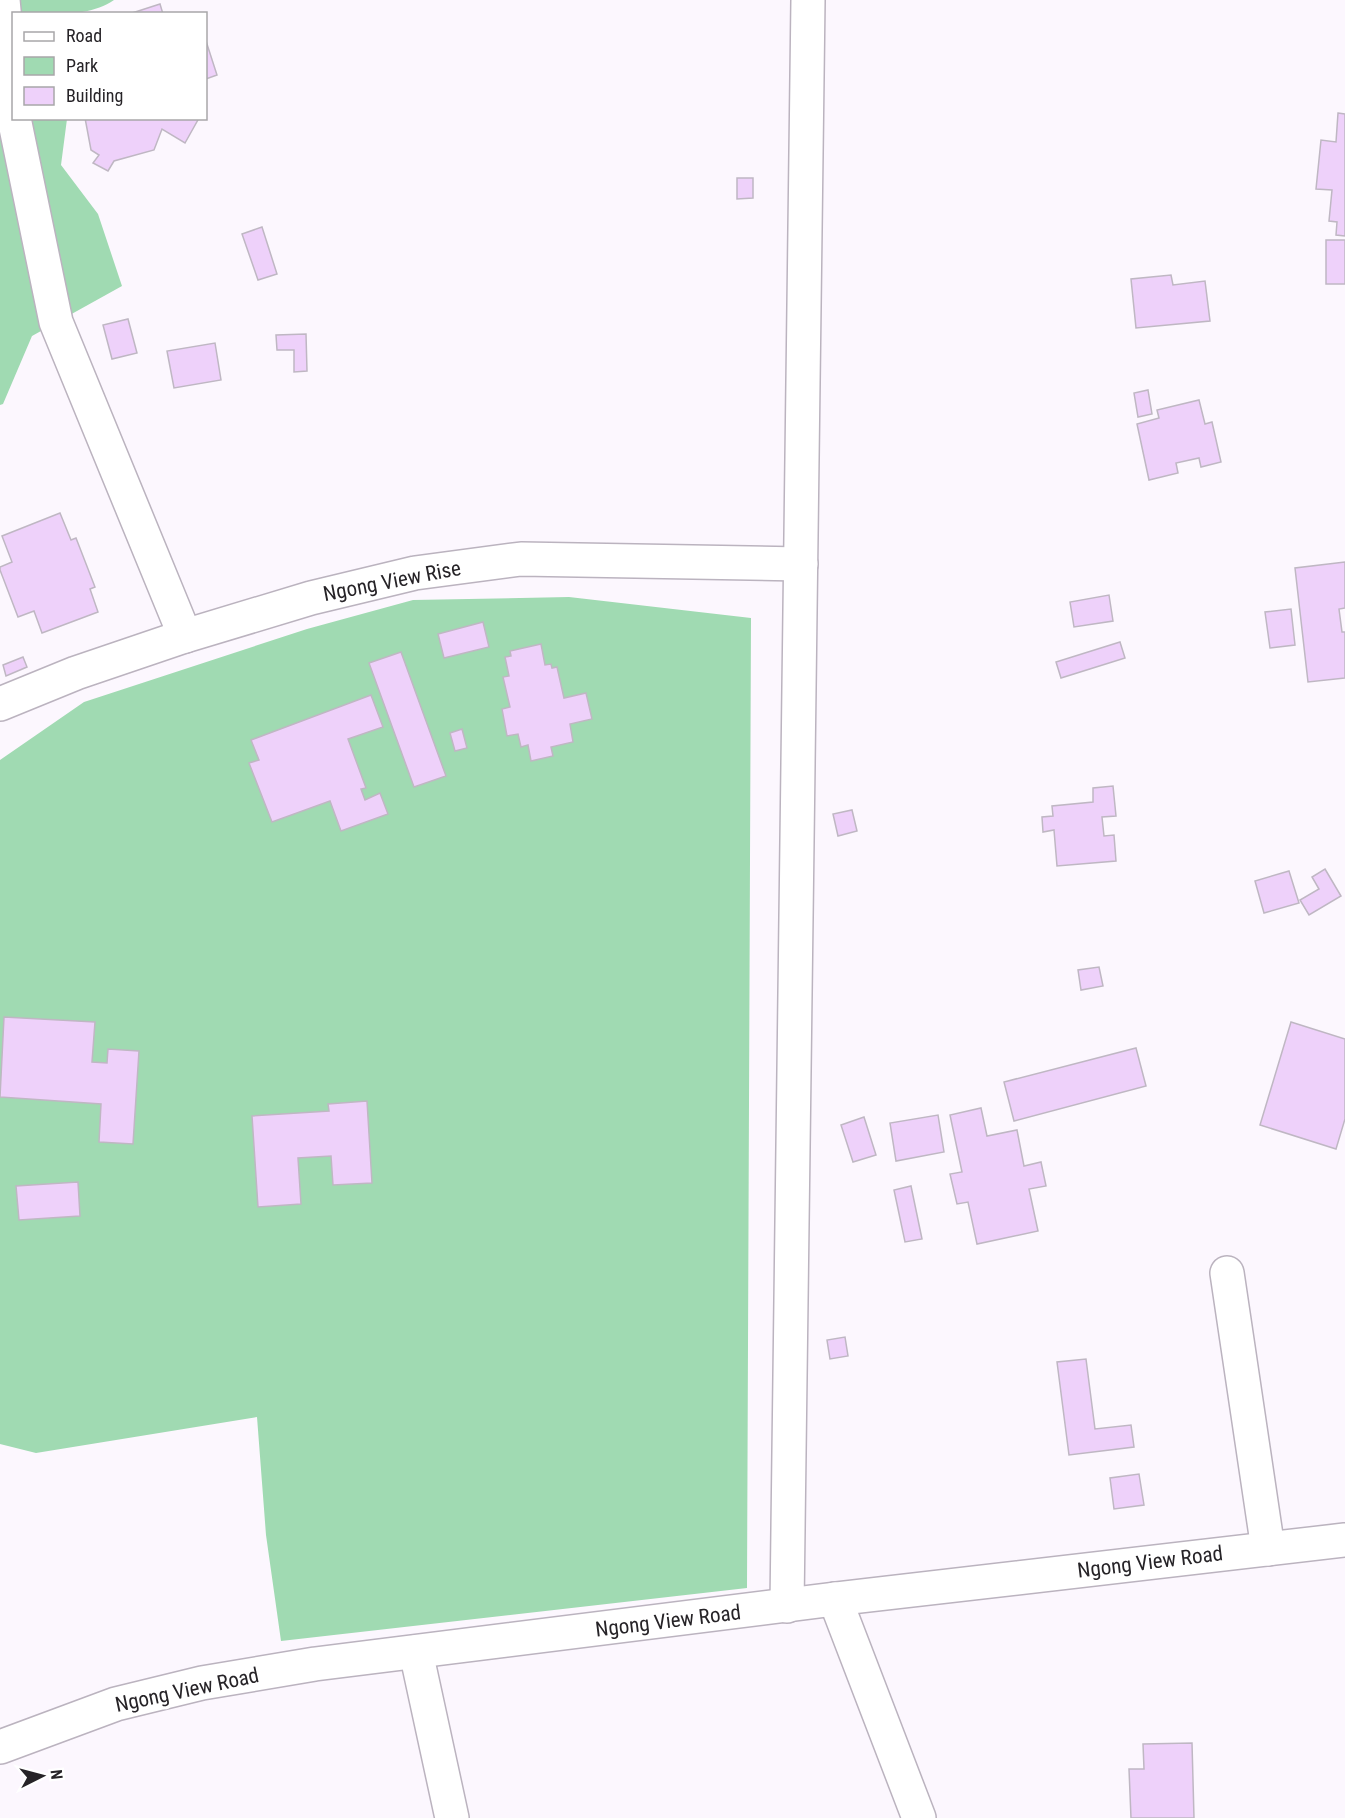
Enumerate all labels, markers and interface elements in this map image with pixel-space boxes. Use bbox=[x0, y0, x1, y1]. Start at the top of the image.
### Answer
legend bbox=[12, 12, 207, 120]
text: Road bbox=[66, 25, 102, 46]
text: Park bbox=[66, 55, 98, 76]
text: Building bbox=[66, 85, 123, 106]
street label: Ngong View Rise bbox=[321, 556, 463, 606]
street label: Ngong View Road bbox=[1076, 1541, 1224, 1583]
street label: Ngong View Road bbox=[594, 1600, 742, 1642]
street label: Ngong View Road bbox=[113, 1663, 261, 1717]
north arrow bbox=[12, 1746, 72, 1806]
text: N bbox=[46, 1769, 66, 1780]

